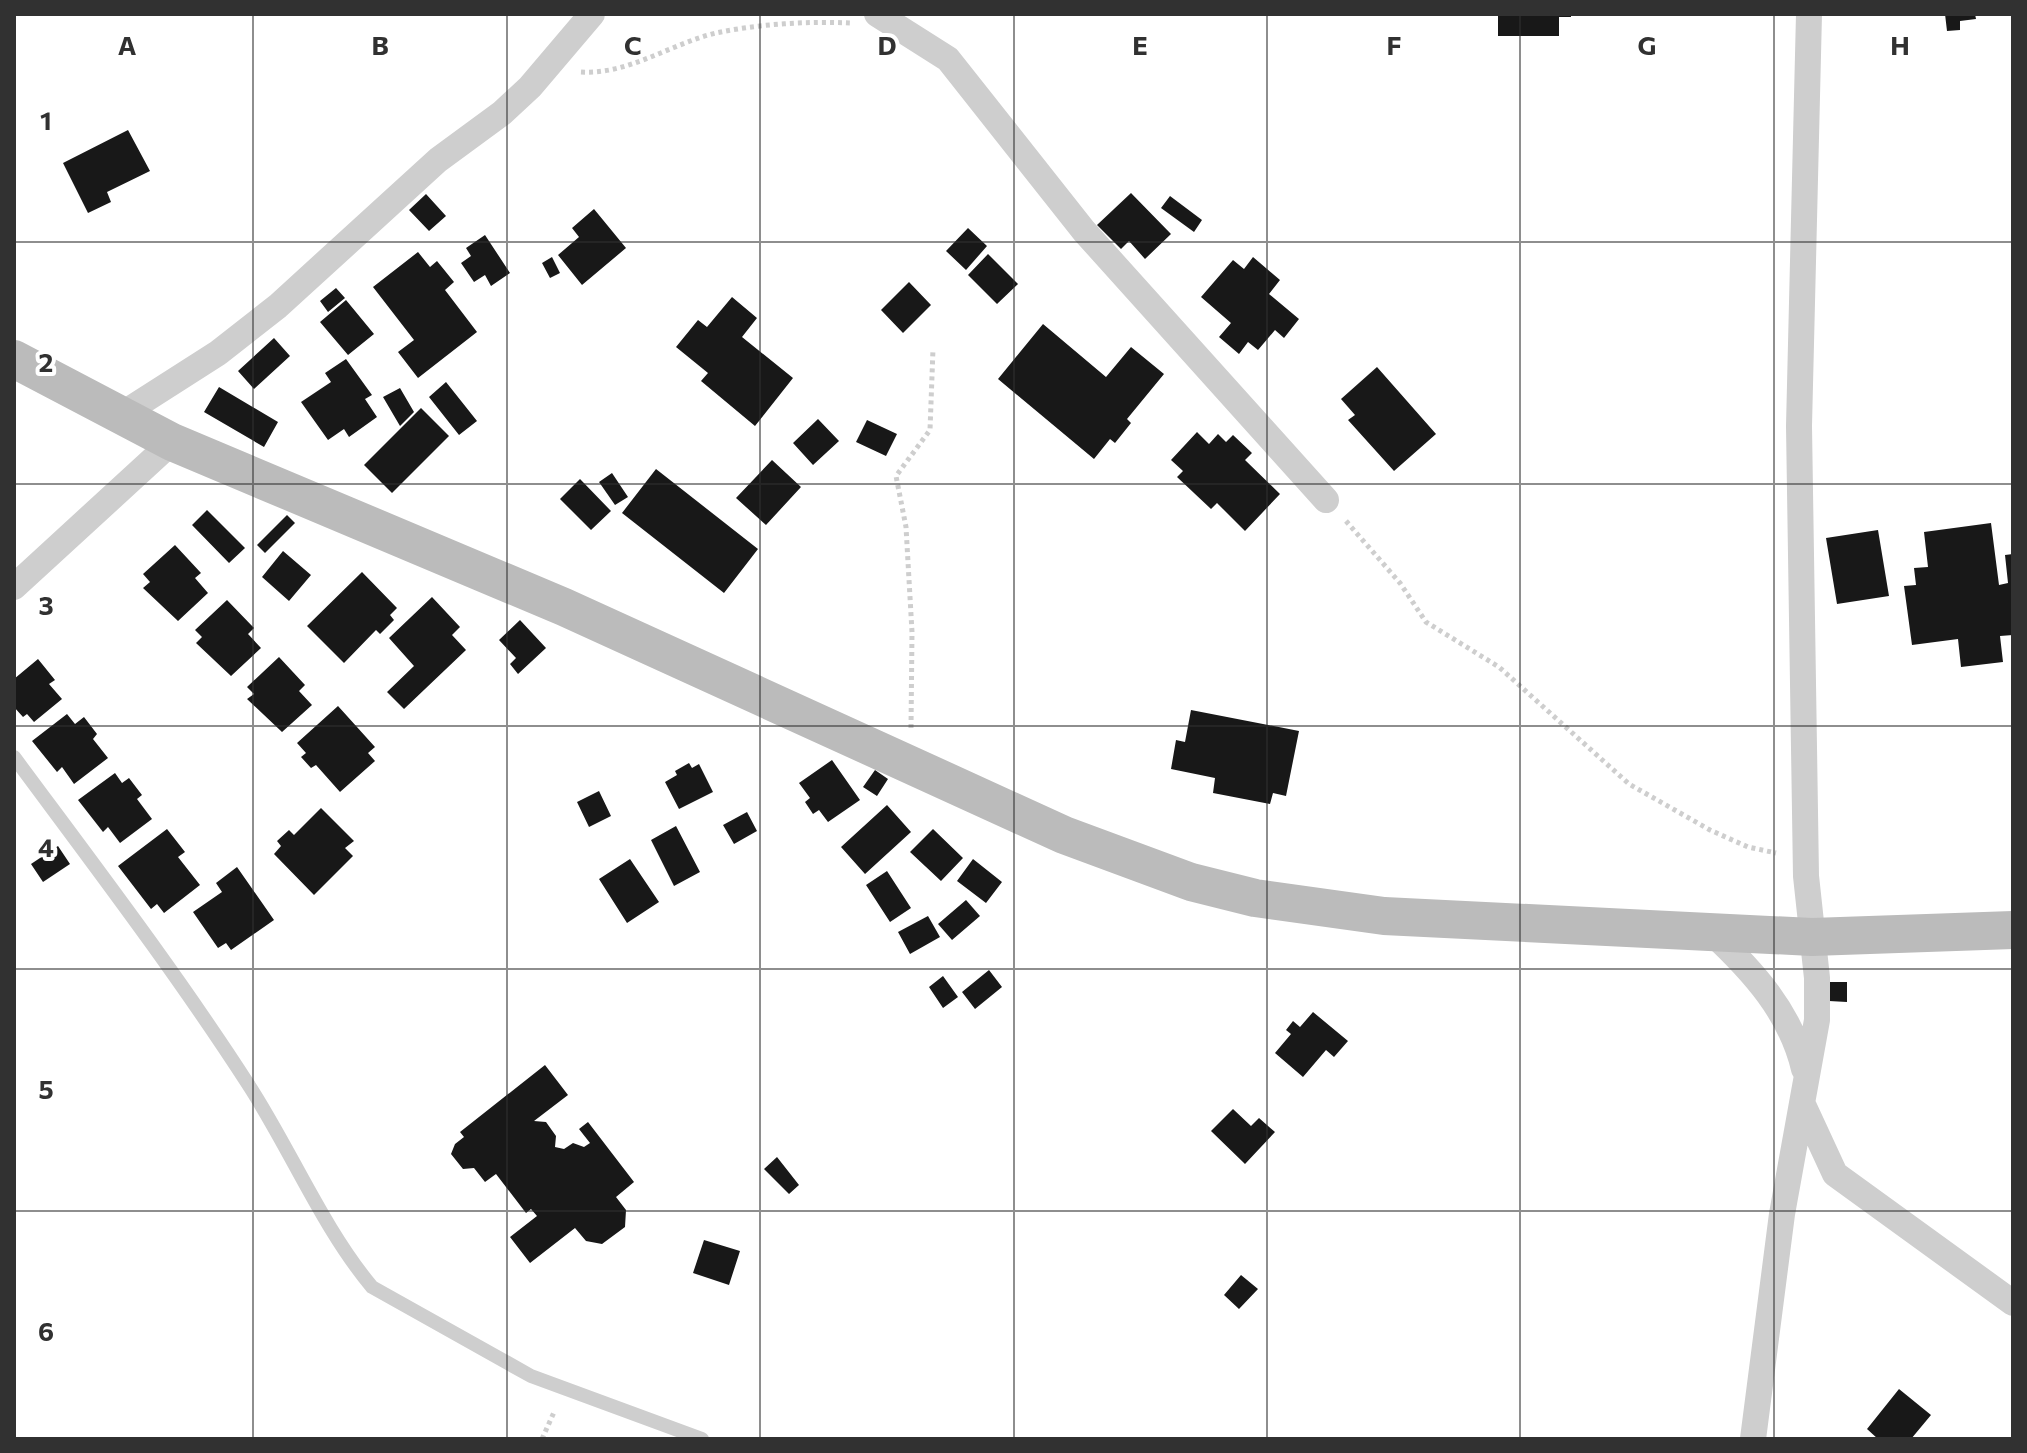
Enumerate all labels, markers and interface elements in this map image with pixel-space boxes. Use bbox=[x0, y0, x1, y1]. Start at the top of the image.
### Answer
text: A bbox=[118, 29, 137, 60]
text: B bbox=[371, 29, 389, 60]
text: C bbox=[624, 29, 642, 60]
text: D bbox=[877, 29, 897, 60]
text: E bbox=[1132, 29, 1148, 60]
text: F bbox=[1386, 29, 1402, 60]
text: G bbox=[1638, 29, 1656, 60]
text: H bbox=[1890, 29, 1910, 60]
text: 1 bbox=[40, 104, 52, 135]
text: 2 bbox=[39, 346, 53, 377]
text: 3 bbox=[38, 589, 54, 620]
text: 4 bbox=[38, 831, 54, 862]
text: 5 bbox=[38, 1073, 54, 1104]
text: 6 bbox=[38, 1315, 54, 1346]

